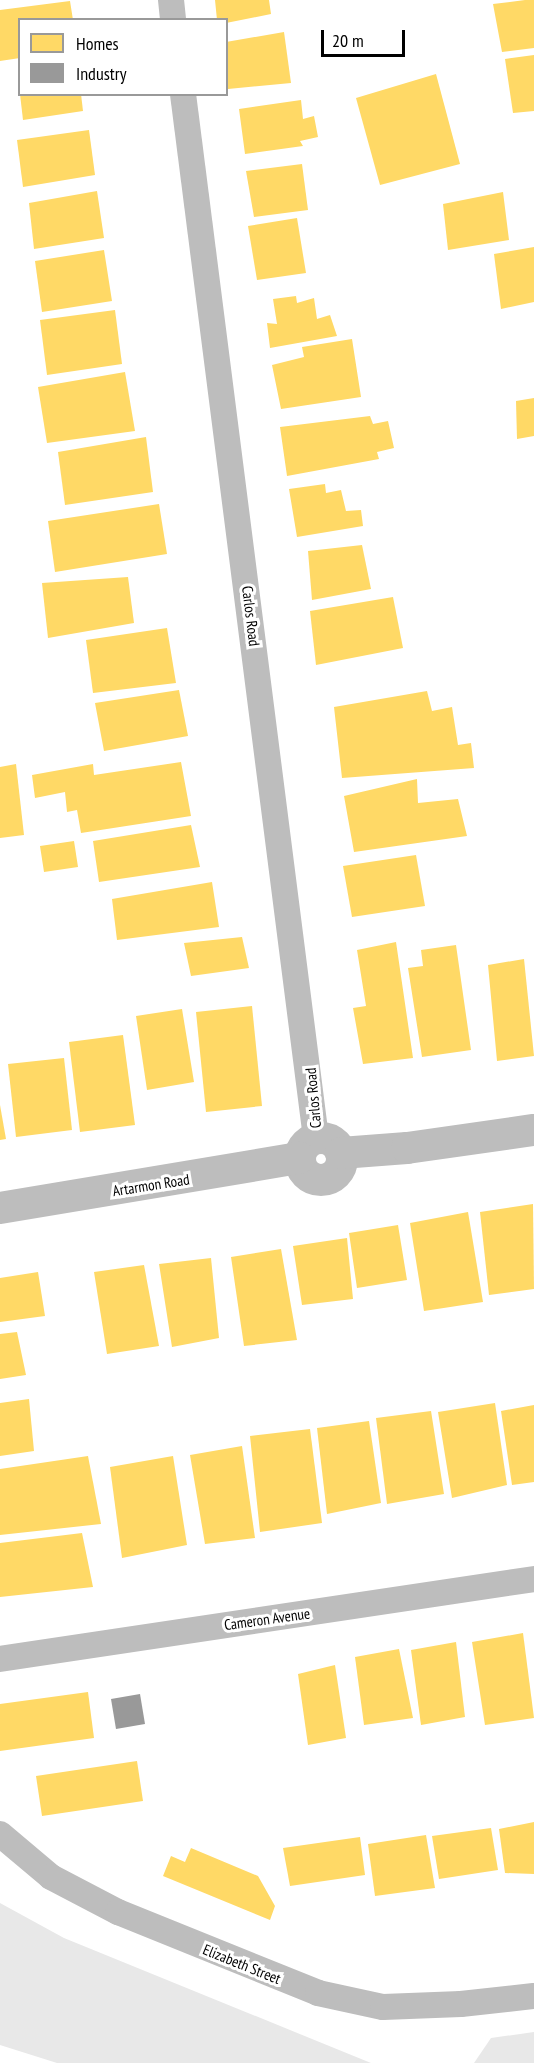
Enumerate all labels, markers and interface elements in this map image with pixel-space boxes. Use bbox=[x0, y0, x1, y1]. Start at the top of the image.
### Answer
legend bbox=[18, 18, 228, 96]
scale bar bbox=[324, 18, 408, 56]
text: 20 m bbox=[332, 29, 364, 52]
text: Homes bbox=[76, 32, 119, 55]
text: Industry bbox=[76, 62, 126, 85]
street label: Carlos Road bbox=[238, 585, 264, 647]
street label: Carlos Road bbox=[301, 1067, 325, 1129]
street label: Artarmon Road bbox=[111, 1170, 191, 1200]
street label: Cameron Avenue bbox=[223, 1604, 311, 1634]
street label: Elizabeth Street bbox=[201, 1940, 283, 1988]

